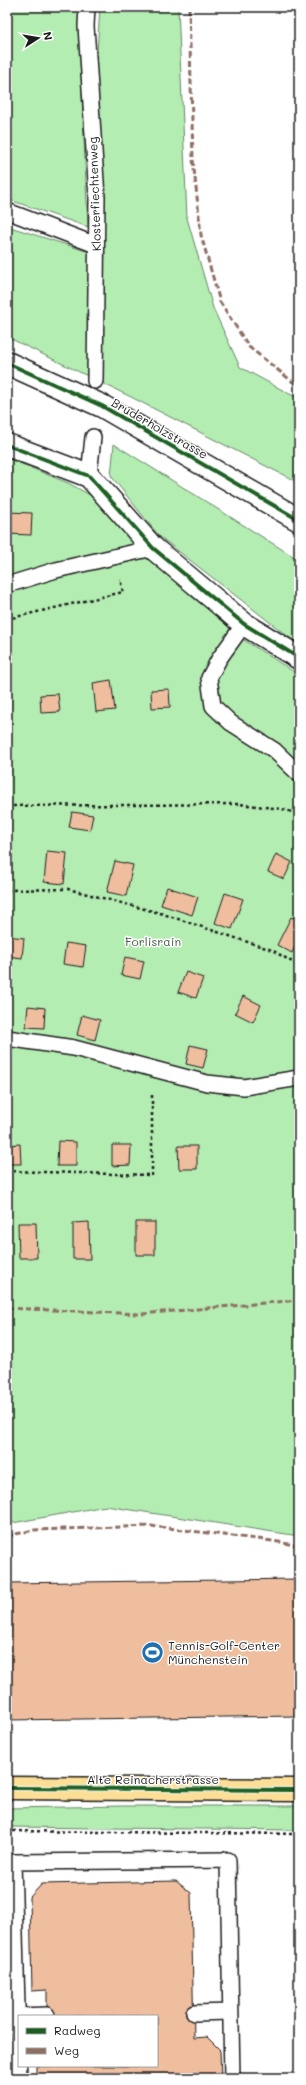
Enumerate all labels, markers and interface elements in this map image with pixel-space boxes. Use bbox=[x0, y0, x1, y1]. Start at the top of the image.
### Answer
north arrow bbox=[18, 18, 58, 58]
text: N bbox=[40, 30, 56, 41]
street label: Klosterfiechtenweg bbox=[84, 136, 104, 252]
street label: Bruderholzstrasse bbox=[109, 394, 211, 462]
park label: Forlisrain bbox=[125, 933, 181, 949]
place label: Tennis-Golf-Center Münchenstein bbox=[168, 1637, 280, 1667]
sports icon: Tennis-Golf-Center Münchenstein bbox=[140, 1639, 166, 1665]
street label: Alte Reinacherstrasse bbox=[87, 1771, 219, 1787]
legend bbox=[18, 2015, 158, 2067]
text: Radweg bbox=[54, 2022, 101, 2038]
text: Weg bbox=[54, 2042, 79, 2058]

